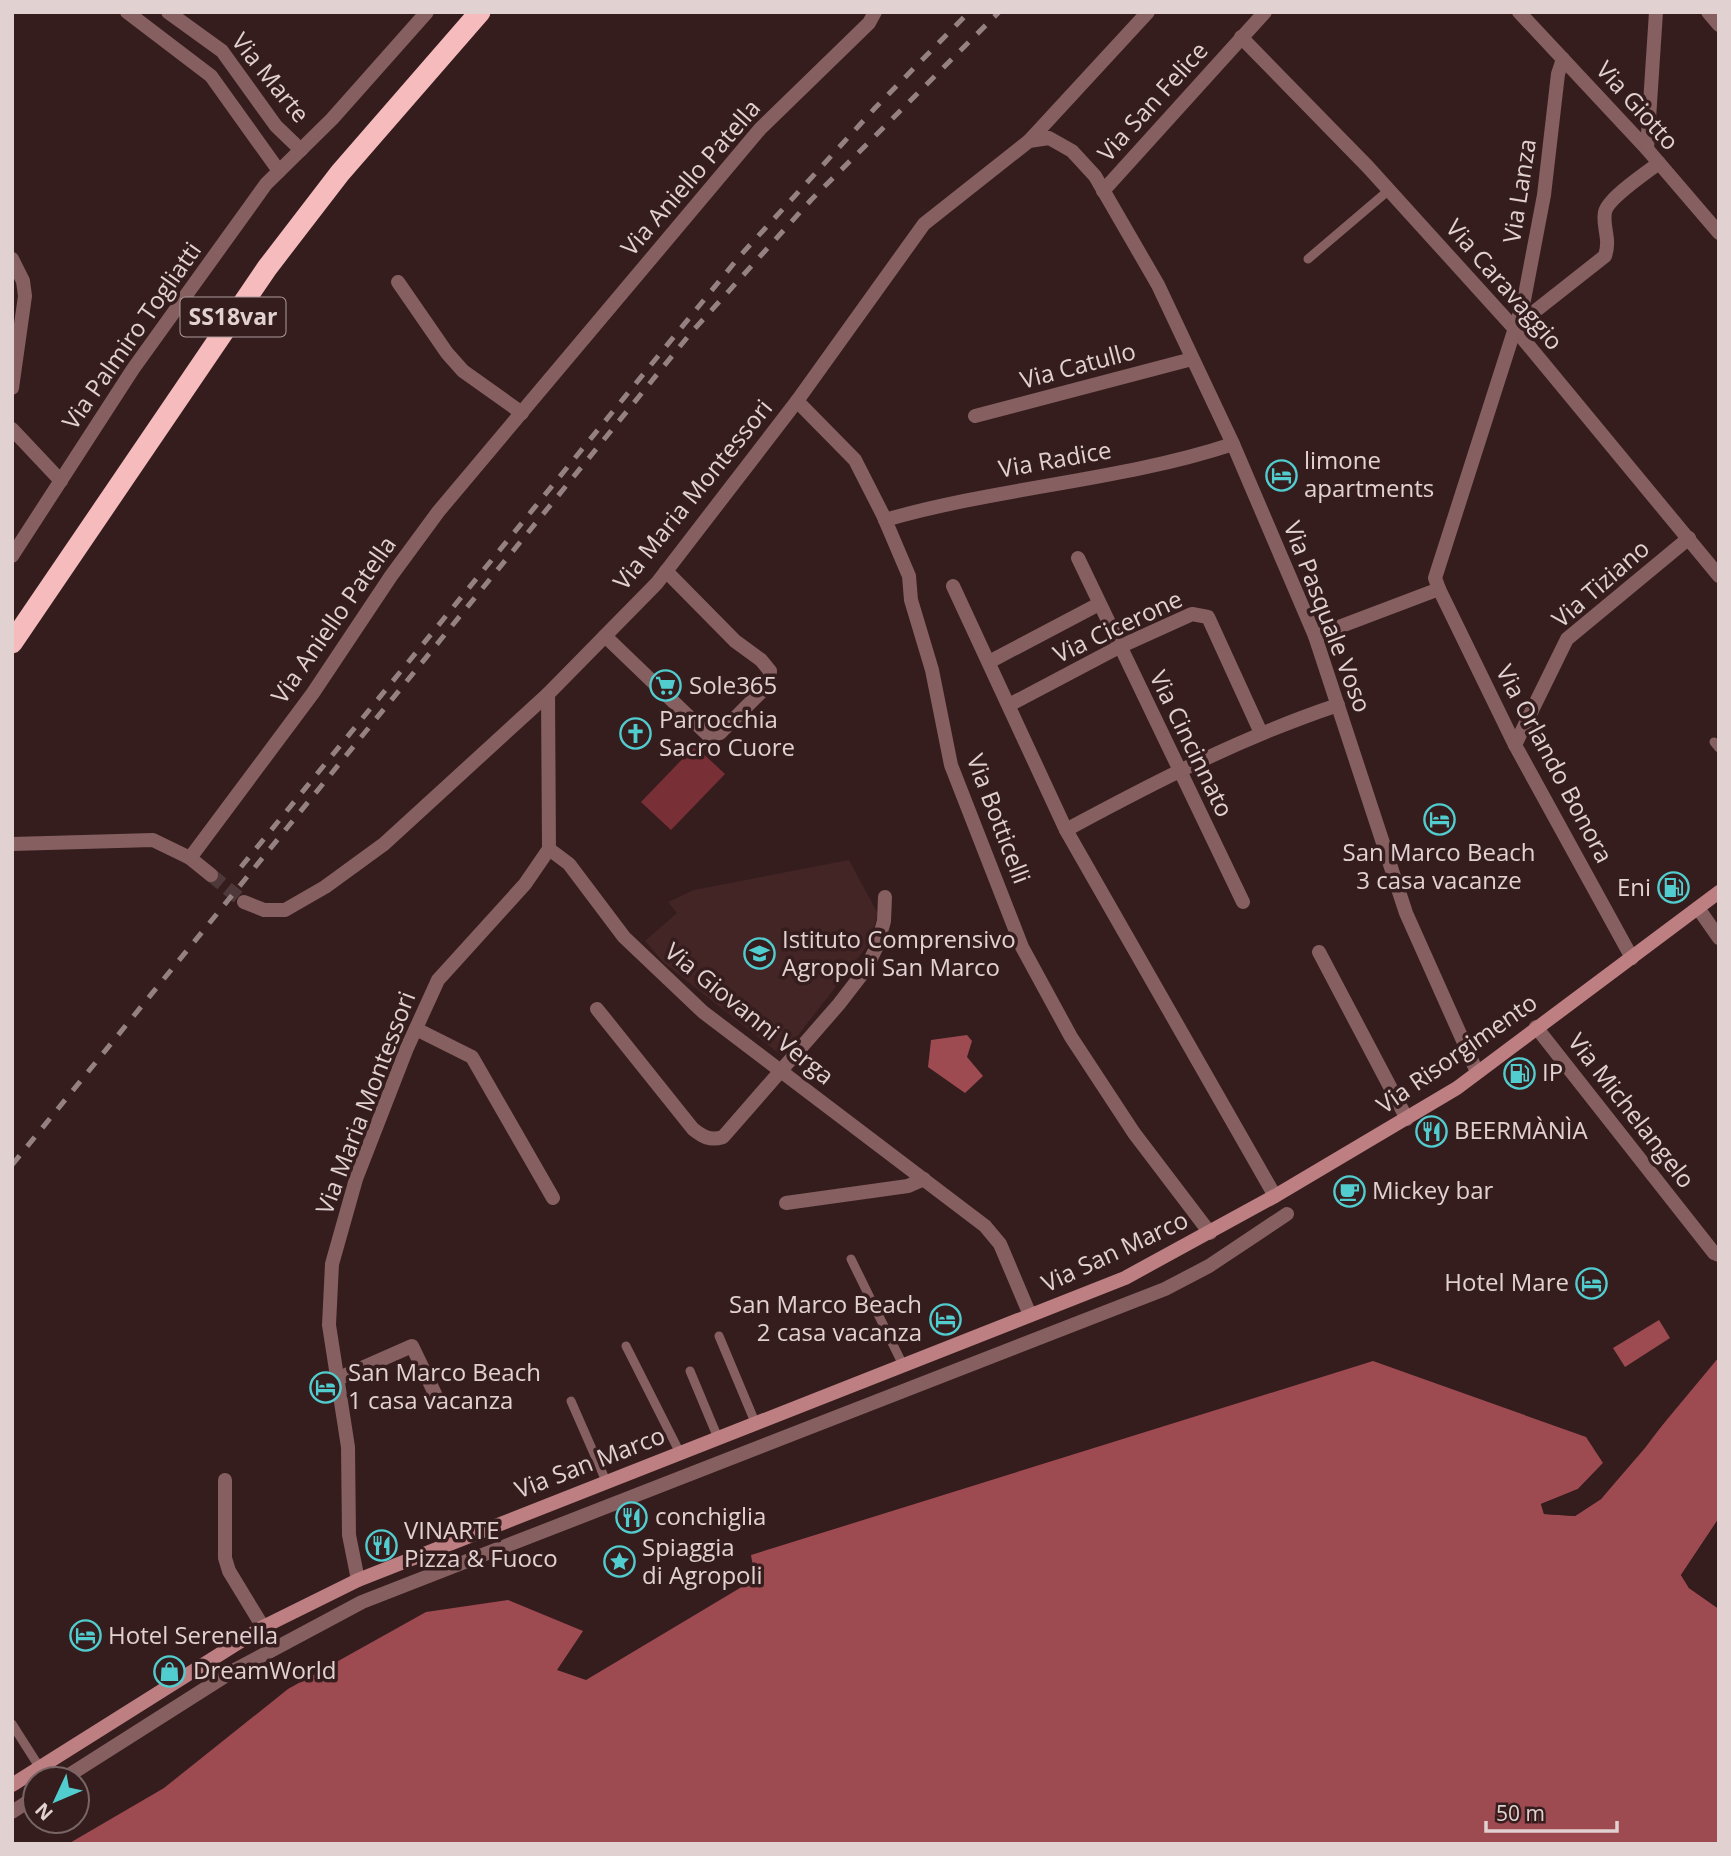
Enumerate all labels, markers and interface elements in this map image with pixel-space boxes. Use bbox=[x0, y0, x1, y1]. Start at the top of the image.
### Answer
street label: Via Marte bbox=[225, 25, 318, 129]
street label: Via San Felice bbox=[1089, 34, 1214, 168]
street label: Via Giotto bbox=[1589, 53, 1687, 157]
street label: Via Aniello Patella bbox=[613, 92, 767, 262]
street label: Via Lanza bbox=[1494, 136, 1543, 245]
street label: Via Caravaggio bbox=[1439, 212, 1571, 357]
street label: Via Palmiro Togliatti bbox=[54, 235, 208, 435]
road number: SS18var bbox=[180, 298, 286, 336]
street label: Via Catullo bbox=[1016, 333, 1139, 396]
street label: Via Maria Montessori bbox=[605, 392, 779, 596]
street label: Via Radice bbox=[996, 432, 1114, 485]
place label: limone apartments bbox=[1304, 443, 1434, 504]
hotel icon: limone apartments bbox=[1264, 458, 1298, 492]
street label: Via Pasquale Voso bbox=[1277, 516, 1380, 717]
street label: Via Aniello Patella bbox=[263, 529, 403, 709]
street label: Via Tiziano bbox=[1544, 531, 1656, 634]
street label: Via Cicerone bbox=[1048, 581, 1187, 670]
street label: Via Orlando Bonora bbox=[1489, 658, 1622, 868]
street label: Via Cincinnato bbox=[1143, 665, 1242, 822]
place label: Sole365 bbox=[689, 668, 777, 701]
supermarket icon: Sole365 bbox=[649, 669, 683, 703]
place label: Parrocchia Sacro Cuore bbox=[659, 702, 795, 763]
church icon: Parrocchia Sacro Cuore bbox=[619, 717, 653, 751]
street label: Via Botticelli bbox=[960, 749, 1039, 888]
hotel icon: San Marco Beach 3 casa vacanze bbox=[1422, 802, 1456, 836]
place label: San Marco Beach 3 casa vacanze bbox=[1343, 835, 1535, 896]
place label: Eni bbox=[1617, 870, 1651, 903]
fuel station icon: Eni bbox=[1657, 871, 1691, 905]
place label: Istituto Comprensivo Agropoli San Marco bbox=[782, 922, 1016, 983]
street label: Via Giovanni Verga bbox=[658, 934, 842, 1091]
school or university icon: Istituto Comprensivo Agropoli San Marco bbox=[742, 937, 776, 971]
street label: Via Risorgimento bbox=[1369, 985, 1543, 1120]
street label: Via Maria Montessori bbox=[307, 986, 422, 1219]
street label: Via Michelangelo bbox=[1561, 1026, 1703, 1194]
place label: IP bbox=[1542, 1055, 1563, 1088]
fuel station icon: IP bbox=[1502, 1056, 1536, 1090]
place label: BEERMÀNÌA bbox=[1454, 1113, 1589, 1146]
restaurant icon: BEERMÀNÌA bbox=[1414, 1114, 1448, 1148]
place label: Mickey bar bbox=[1372, 1173, 1494, 1206]
cafe icon: Mickey bar bbox=[1332, 1174, 1366, 1208]
street label: Via San Marco bbox=[1036, 1202, 1193, 1299]
place label: Hotel Mare bbox=[1444, 1265, 1569, 1298]
hotel icon: Hotel Mare bbox=[1575, 1266, 1609, 1300]
place label: San Marco Beach 2 casa vacanza bbox=[729, 1287, 922, 1348]
hotel icon: San Marco Beach 2 casa vacanza bbox=[928, 1302, 962, 1336]
place label: San Marco Beach 1 casa vacanza bbox=[348, 1355, 541, 1416]
hotel icon: San Marco Beach 1 casa vacanza bbox=[308, 1370, 342, 1404]
street label: Via San Marco bbox=[510, 1418, 669, 1505]
place label: conchiglia bbox=[655, 1499, 766, 1532]
restaurant icon: conchiglia bbox=[615, 1500, 649, 1534]
place label: VINARTE Pizza & Fuoco bbox=[404, 1513, 558, 1574]
restaurant icon: VINARTE Pizza & Fuoco bbox=[364, 1528, 398, 1562]
place label: Spiaggia di Agropoli bbox=[642, 1530, 763, 1591]
place icon: Spiaggia di Agropoli bbox=[602, 1545, 636, 1579]
place label: Hotel Serenella bbox=[108, 1618, 278, 1651]
hotel icon: Hotel Serenella bbox=[68, 1619, 102, 1653]
place label: DreamWorld bbox=[193, 1653, 336, 1686]
shop icon: DreamWorld bbox=[153, 1654, 187, 1688]
north arrow bbox=[21, 1765, 91, 1835]
scale bar bbox=[1486, 1790, 1617, 1834]
text: N bbox=[29, 1797, 58, 1826]
text: 50 m bbox=[1496, 1799, 1545, 1827]

